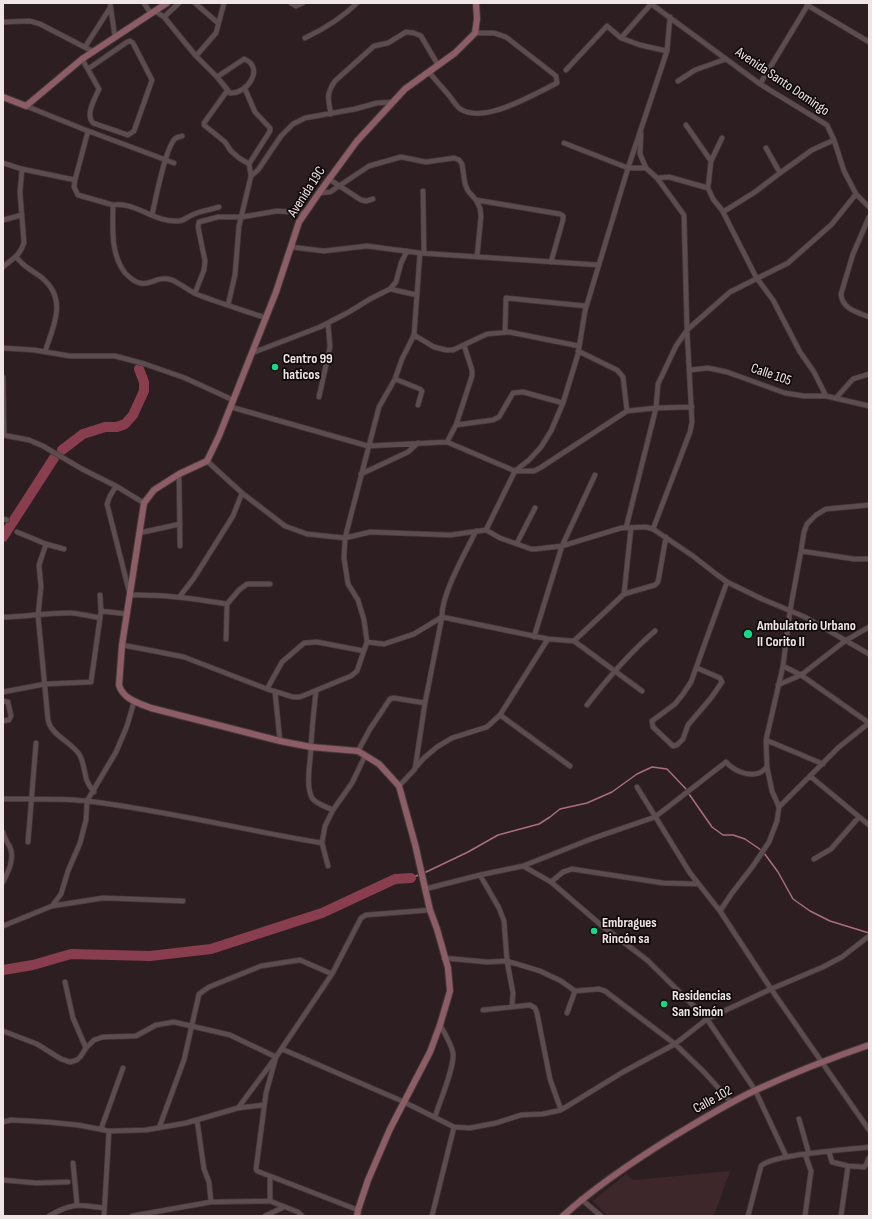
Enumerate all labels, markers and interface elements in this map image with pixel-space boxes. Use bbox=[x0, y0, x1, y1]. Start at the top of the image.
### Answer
street label: Avenida Santo Domingo bbox=[732, 44, 832, 120]
street label: Avenida 19C bbox=[285, 164, 329, 220]
place label: Centro 99 haticos bbox=[283, 351, 333, 384]
street label: Calle 105 bbox=[749, 360, 793, 390]
marker: Centro 99 haticos bbox=[270, 362, 280, 372]
place label: Ambulatorio Urbano II Corito II bbox=[757, 618, 856, 650]
marker: Ambulatorio Urbano II Corito II bbox=[742, 628, 754, 640]
place label: Embragues Rincón sa bbox=[602, 915, 657, 948]
marker: Embragues Rincón sa bbox=[589, 926, 599, 936]
place label: Residencias San Simón bbox=[672, 988, 731, 1020]
marker: Residencias San Simón bbox=[659, 999, 669, 1009]
street label: Calle 102 bbox=[691, 1082, 735, 1118]

